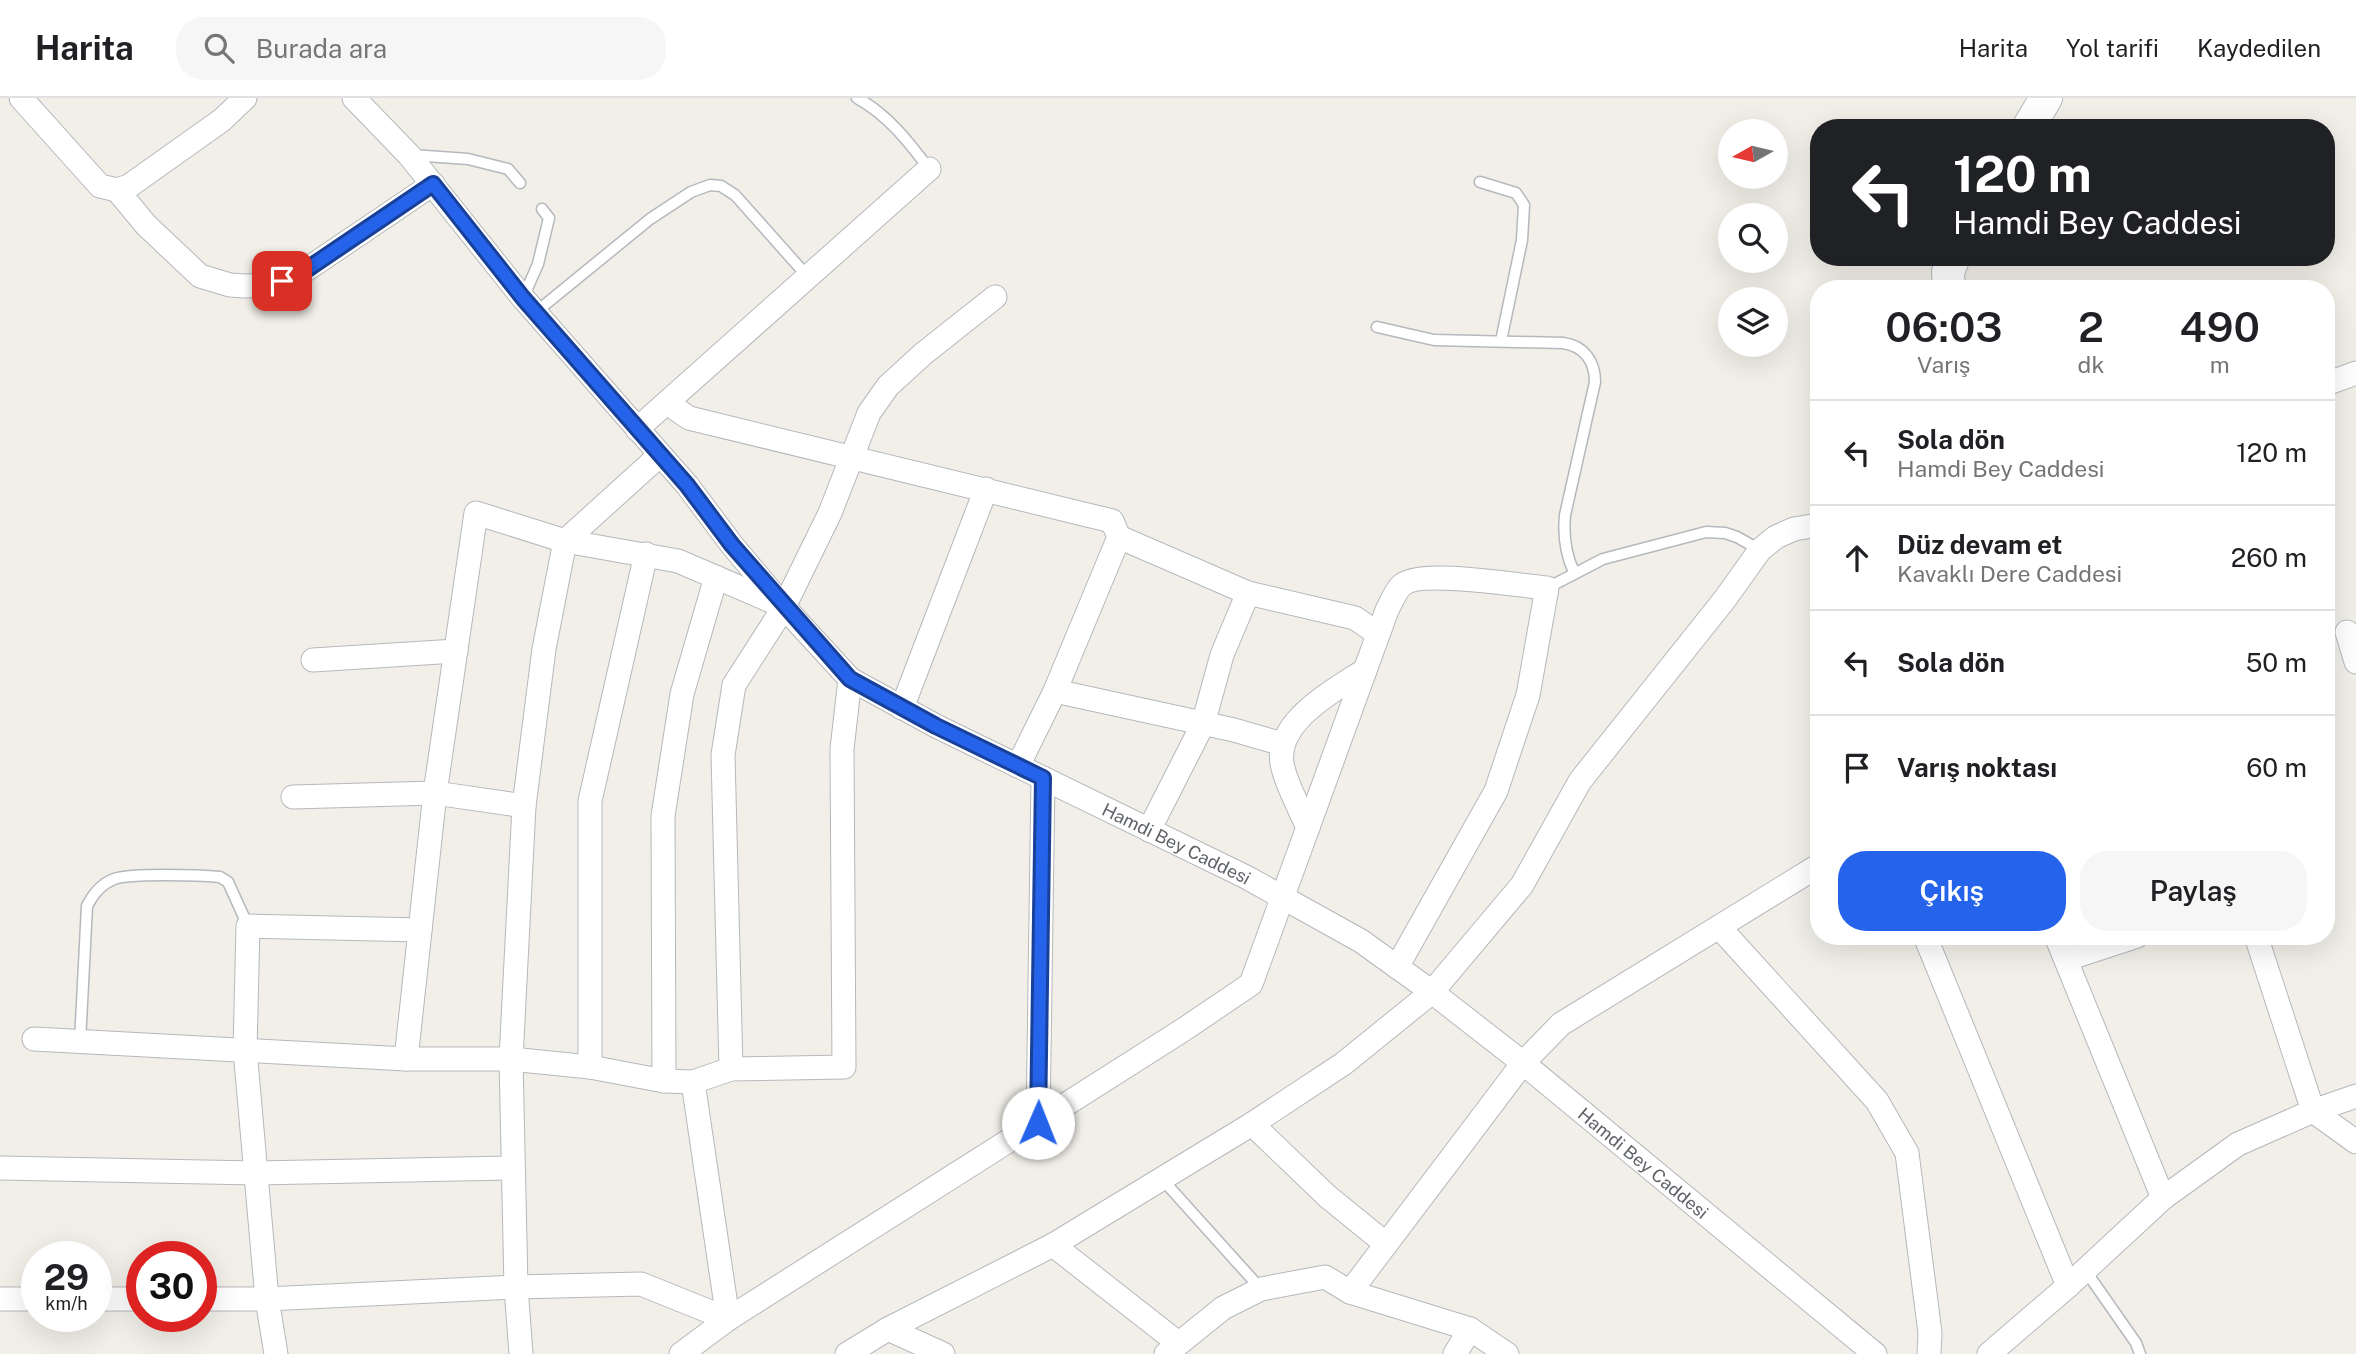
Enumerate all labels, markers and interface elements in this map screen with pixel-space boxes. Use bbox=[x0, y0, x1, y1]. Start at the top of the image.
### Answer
search box bbox=[176, 17, 666, 80]
text: Harita bbox=[35, 29, 134, 67]
icon: search bbox=[200, 29, 238, 67]
text: Burada ara bbox=[256, 33, 387, 64]
text: Harita bbox=[1959, 34, 2028, 62]
text: Yol tarifi bbox=[2066, 34, 2159, 62]
text: Kaydedilen bbox=[2197, 34, 2321, 62]
north arrow bbox=[1718, 119, 1788, 189]
map controls bbox=[1718, 119, 1788, 357]
text: 120 m bbox=[1953, 145, 2092, 203]
icon: left bbox=[1838, 147, 1929, 238]
button: search bbox=[1718, 203, 1788, 273]
text: Hamdi Bey Caddesi bbox=[1953, 204, 2242, 241]
pin bbox=[252, 251, 312, 311]
icon: arrive bbox=[263, 262, 301, 300]
button: layers bbox=[1718, 287, 1788, 357]
text: 06:03 bbox=[1885, 302, 2002, 351]
text: 2 bbox=[2078, 302, 2104, 351]
text: 490 bbox=[2180, 302, 2260, 351]
text: Varış bbox=[1917, 351, 1970, 378]
text: dk bbox=[2078, 351, 2104, 378]
text: m bbox=[2210, 351, 2230, 378]
text: Sola dön bbox=[1897, 424, 2005, 455]
icon: left bbox=[1838, 434, 1876, 472]
text: 120 m bbox=[2236, 437, 2307, 468]
text: Hamdi Bey Caddesi bbox=[1897, 455, 2104, 482]
text: Düz devam et bbox=[1897, 529, 2062, 560]
icon: ahead bbox=[1838, 539, 1876, 577]
text: 260 m bbox=[2231, 542, 2307, 573]
text: Kavaklı Dere Caddesi bbox=[1897, 560, 2122, 587]
icon: left bbox=[1838, 644, 1876, 682]
text: Sola dön bbox=[1897, 647, 2005, 678]
text: 50 m bbox=[2246, 647, 2307, 678]
icon: arrive bbox=[1838, 749, 1876, 787]
text: Varış noktası bbox=[1897, 752, 2057, 783]
text: 60 m bbox=[2246, 752, 2307, 783]
street label: Hamdi Bey Caddesi bbox=[1099, 798, 1255, 888]
button: Çıkış bbox=[1838, 851, 2066, 931]
button: Paylaş bbox=[2080, 851, 2307, 931]
position arrow bbox=[1001, 1086, 1075, 1160]
street label: Hamdi Bey Caddesi bbox=[1574, 1103, 1713, 1222]
speed limit sign: 30 bbox=[126, 1241, 217, 1332]
text: 29 bbox=[44, 1257, 89, 1298]
text: km/h bbox=[45, 1293, 88, 1314]

